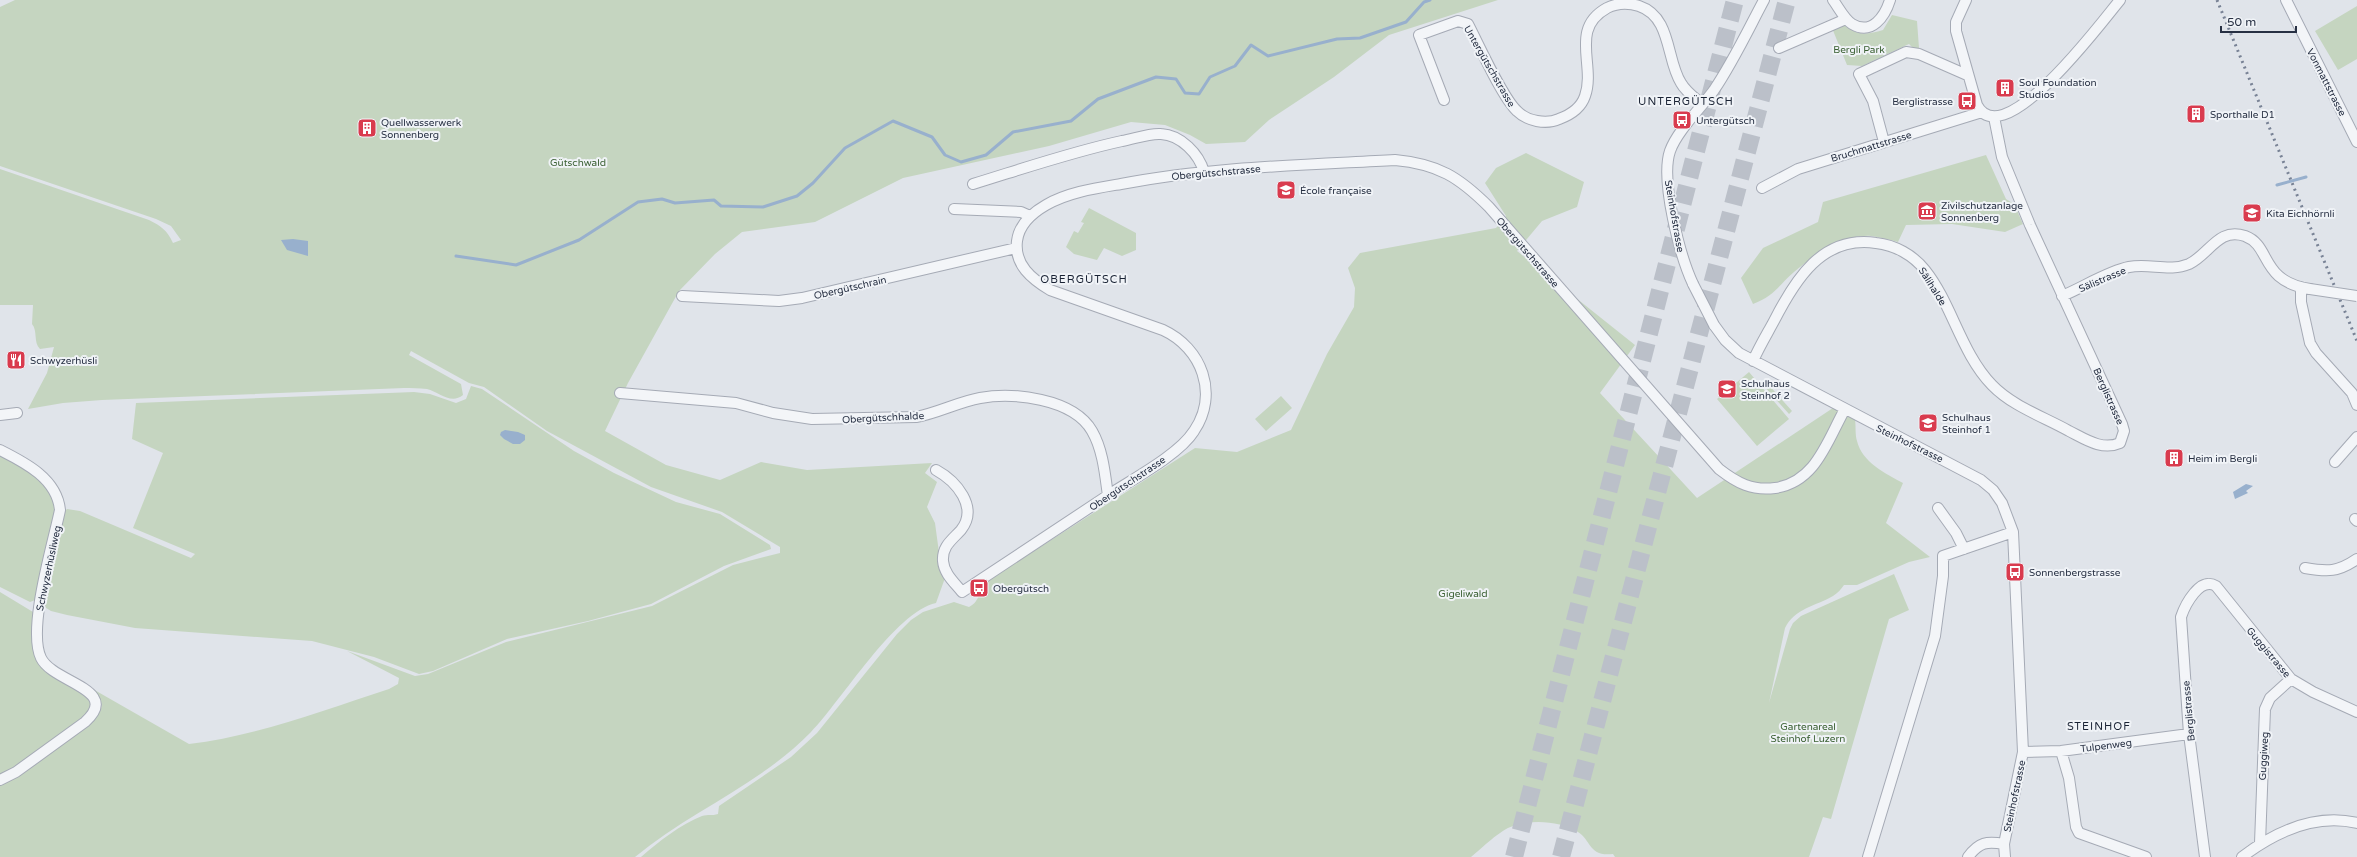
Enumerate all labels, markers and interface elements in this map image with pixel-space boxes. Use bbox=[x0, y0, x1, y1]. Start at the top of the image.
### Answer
scale bar bbox=[2221, 8, 2296, 34]
text: 50 m bbox=[2227, 15, 2256, 29]
street label: Untergütschstrasse bbox=[1461, 24, 1518, 110]
park label: Bergli Park bbox=[1833, 44, 1885, 56]
street label: Vonmattstrasse bbox=[2304, 47, 2348, 119]
building icon: Soul Foundation Studios bbox=[1994, 77, 2016, 99]
place label: Soul Foundation Studios bbox=[2019, 77, 2097, 101]
bus stop icon: Berglistrasse bbox=[1956, 90, 1978, 112]
district label: UNTERGÜTSCH bbox=[1638, 95, 1734, 108]
place label: Berglistrasse bbox=[1892, 96, 1953, 108]
building icon: Sporthalle D1 bbox=[2185, 103, 2207, 125]
bus stop icon: Untergütsch bbox=[1671, 109, 1693, 131]
place label: Sporthalle D1 bbox=[2210, 109, 2275, 121]
place label: Untergütsch bbox=[1696, 115, 1755, 127]
building icon: Quellwasserwerk Sonnenberg bbox=[356, 117, 378, 139]
place label: Quellwasserwerk Sonnenberg bbox=[381, 117, 462, 141]
street label: Bruchmattstrasse bbox=[1829, 129, 1913, 165]
park label: Gütschwald bbox=[550, 157, 606, 169]
street label: Obergütschstrasse bbox=[1171, 163, 1261, 183]
school or university icon: École française bbox=[1275, 179, 1297, 201]
street label: Steinhofstrasse bbox=[1662, 179, 1686, 254]
place label: École française bbox=[1300, 185, 1372, 197]
museum icon: Zivilschutzanlage Sonnenberg bbox=[1916, 200, 1938, 222]
place label: Zivilschutzanlage Sonnenberg bbox=[1941, 200, 2023, 224]
school or university icon: Kita Eichhörnli bbox=[2241, 202, 2263, 224]
place label: Kita Eichhörnli bbox=[2266, 208, 2335, 220]
street label: Obergütschstrasse bbox=[1493, 215, 1561, 291]
street label: Sälistrasse bbox=[2077, 264, 2128, 295]
street label: Sälihalde bbox=[1916, 265, 1949, 308]
district label: OBERGÜTSCH bbox=[1040, 273, 1128, 286]
street label: Obergütschrain bbox=[813, 274, 888, 302]
restaurant icon: Schwyzerhüsli bbox=[5, 349, 27, 371]
place label: Schwyzerhüsli bbox=[30, 355, 97, 367]
street label: Berglistrasse bbox=[2090, 366, 2126, 427]
school or university icon: Schulhaus Steinhof 2 bbox=[1716, 378, 1738, 400]
place label: Schulhaus Steinhof 2 bbox=[1741, 378, 1790, 402]
street label: Obergütschhalde bbox=[842, 410, 925, 426]
school or university icon: Schulhaus Steinhof 1 bbox=[1917, 412, 1939, 434]
place label: Schulhaus Steinhof 1 bbox=[1942, 412, 1991, 436]
street label: Steinhofstrasse bbox=[1874, 422, 1945, 465]
building icon: Heim im Bergli bbox=[2163, 447, 2185, 469]
place label: Heim im Bergli bbox=[2188, 453, 2257, 465]
street label: Obergütschstrasse bbox=[1087, 454, 1168, 514]
street label: Schwyzerhüsliweg bbox=[34, 524, 64, 612]
bus stop icon: Sonnenbergstrasse bbox=[2004, 561, 2026, 583]
place label: Sonnenbergstrasse bbox=[2029, 567, 2121, 579]
bus stop icon: Obergütsch bbox=[968, 577, 990, 599]
place label: Obergütsch bbox=[993, 583, 1049, 595]
park label: Gigeliwald bbox=[1438, 588, 1488, 600]
street label: Guggistrasse bbox=[2244, 625, 2293, 681]
street label: Berglistrasse bbox=[2180, 680, 2198, 742]
district label: STEINHOF bbox=[2067, 720, 2131, 733]
park label: Gartenareal Steinhof Luzern bbox=[1771, 721, 1845, 745]
street label: Guggiweg bbox=[2257, 731, 2271, 781]
street label: Tulpenweg bbox=[2080, 737, 2133, 755]
street label: Steinhofstrasse bbox=[2002, 759, 2029, 833]

